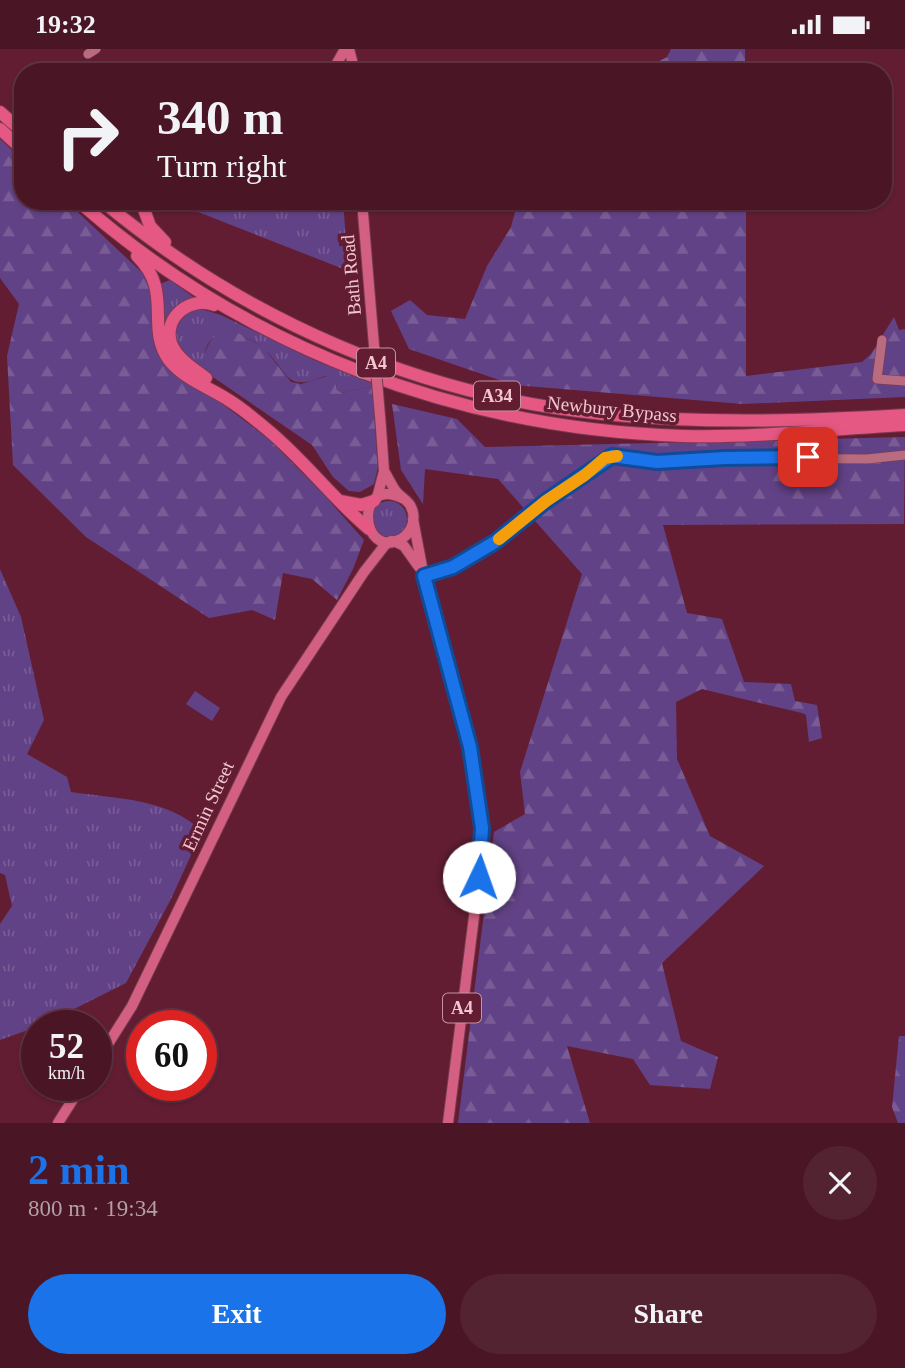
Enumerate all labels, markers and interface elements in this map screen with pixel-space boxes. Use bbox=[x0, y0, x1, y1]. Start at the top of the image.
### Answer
text: 19:32 bbox=[35, 10, 96, 39]
text: 340 m bbox=[157, 90, 284, 145]
icon: right bbox=[42, 91, 133, 182]
text: Turn right bbox=[157, 148, 287, 184]
street label: Bath Road bbox=[337, 233, 365, 316]
road number: A4 bbox=[357, 349, 395, 377]
road number: A34 bbox=[474, 381, 520, 411]
street label: Newbury Bypass bbox=[546, 392, 678, 426]
pin bbox=[778, 427, 838, 487]
icon: arrive bbox=[789, 438, 827, 476]
street label: Ermin Street bbox=[178, 757, 238, 854]
position arrow bbox=[442, 840, 516, 914]
road number: A4 bbox=[443, 993, 481, 1023]
speed limit sign: 60 bbox=[126, 1010, 217, 1101]
text: 52 bbox=[49, 1027, 84, 1066]
text: km/h bbox=[48, 1063, 85, 1083]
button: close bbox=[803, 1146, 877, 1220]
text: 2 min bbox=[28, 1147, 130, 1193]
text: 800 m · 19:34 bbox=[28, 1196, 158, 1221]
button: Exit bbox=[28, 1274, 446, 1354]
button: Share bbox=[460, 1274, 877, 1354]

